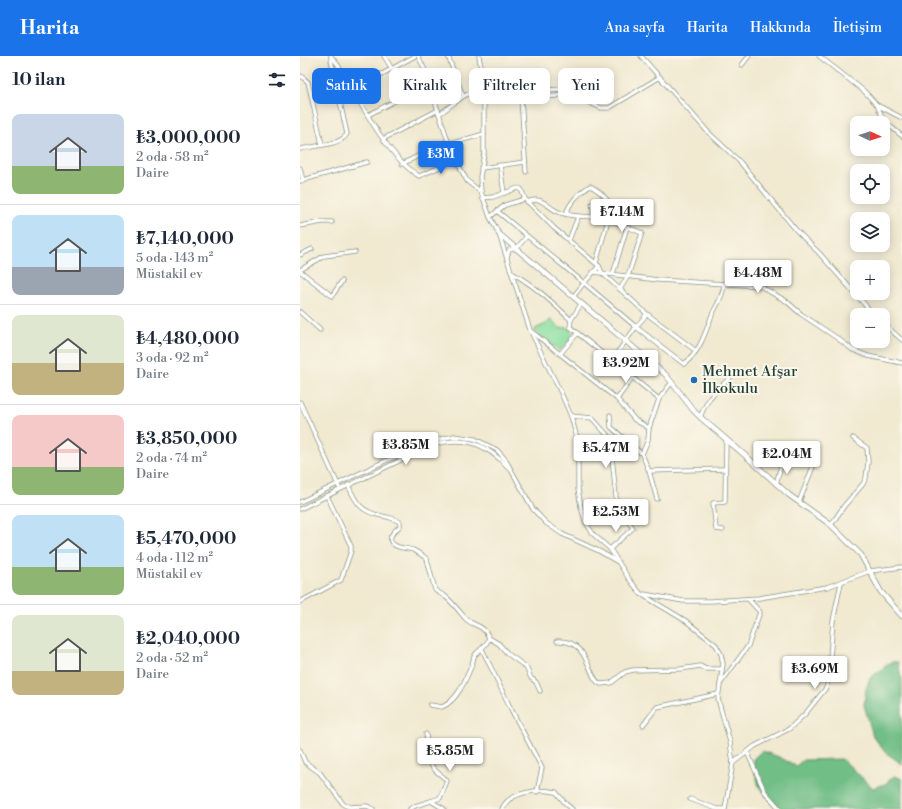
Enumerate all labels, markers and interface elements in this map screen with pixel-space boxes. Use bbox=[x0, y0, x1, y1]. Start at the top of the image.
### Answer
text: Harita bbox=[20, 16, 79, 40]
text: Ana sayfa bbox=[605, 19, 665, 37]
text: Harita bbox=[687, 19, 728, 37]
text: Hakkında bbox=[750, 19, 811, 37]
text: İletişim bbox=[833, 19, 882, 37]
chip: Satılık bbox=[312, 68, 381, 104]
chip: Kiralık bbox=[389, 68, 461, 104]
chip: Filtreler bbox=[469, 68, 550, 104]
chip: Yeni bbox=[558, 68, 614, 104]
text: 10 ilan bbox=[12, 69, 65, 91]
icon: filters bbox=[266, 69, 288, 91]
north arrow bbox=[850, 116, 890, 156]
map controls bbox=[850, 116, 890, 348]
text: ₺3,000,000 bbox=[136, 127, 241, 149]
icon: home bbox=[44, 130, 92, 178]
pin: ₺3M bbox=[422, 141, 460, 175]
text: ₺3M bbox=[427, 146, 455, 162]
text: 2 oda · 58 m² bbox=[136, 149, 209, 165]
button: locate bbox=[850, 164, 890, 204]
text: Daire bbox=[136, 165, 169, 181]
pin: ₺7.14M bbox=[589, 199, 655, 233]
text: ₺7.14M bbox=[600, 204, 644, 220]
button: layers bbox=[850, 212, 890, 252]
text: ₺7,140,000 bbox=[136, 228, 234, 250]
icon: home bbox=[44, 231, 92, 279]
text: 5 oda · 143 m² bbox=[136, 250, 213, 266]
pin: ₺4.48M bbox=[725, 260, 791, 294]
button: + bbox=[850, 260, 890, 300]
text: ₺4.48M bbox=[734, 265, 782, 281]
text: Müstakil ev bbox=[136, 266, 203, 282]
button: − bbox=[850, 308, 890, 348]
text: ₺4,480,000 bbox=[136, 328, 239, 350]
icon: home bbox=[44, 331, 92, 379]
text: 3 oda · 92 m² bbox=[136, 350, 209, 366]
pin: ₺3.92M bbox=[593, 350, 659, 384]
text: ₺3.92M bbox=[602, 355, 650, 371]
place label: Mehmet Afşar İlkokulu bbox=[702, 362, 798, 398]
text: Daire bbox=[136, 366, 169, 382]
marker: Mehmet Afşar İlkokulu bbox=[689, 375, 699, 385]
text: ₺3,850,000 bbox=[136, 428, 237, 450]
icon: home bbox=[44, 431, 92, 479]
pin: ₺3.85M bbox=[373, 432, 439, 466]
pin: ₺5.47M bbox=[573, 435, 639, 469]
text: ₺3.85M bbox=[382, 437, 430, 453]
text: ₺5.47M bbox=[583, 440, 629, 456]
pin: ₺2.04M bbox=[754, 441, 820, 475]
text: ₺2.04M bbox=[762, 446, 812, 462]
text: 2 oda · 74 m² bbox=[136, 450, 207, 466]
text: Daire bbox=[136, 466, 169, 482]
pin: ₺2.53M bbox=[583, 499, 649, 533]
text: ₺2.53M bbox=[592, 504, 640, 520]
text: ₺5,470,000 bbox=[136, 528, 236, 550]
icon: home bbox=[44, 531, 92, 579]
text: 4 oda · 112 m² bbox=[136, 550, 213, 566]
text: Müstakil ev bbox=[136, 566, 203, 582]
text: ₺2,040,000 bbox=[136, 628, 240, 650]
icon: home bbox=[44, 631, 92, 679]
text: 2 oda · 52 m² bbox=[136, 650, 208, 666]
pin: ₺3.69M bbox=[782, 656, 848, 690]
text: ₺3.69M bbox=[791, 661, 839, 677]
text: Daire bbox=[136, 666, 169, 682]
pin: ₺5.85M bbox=[417, 738, 483, 772]
text: ₺5.85M bbox=[426, 743, 474, 759]

